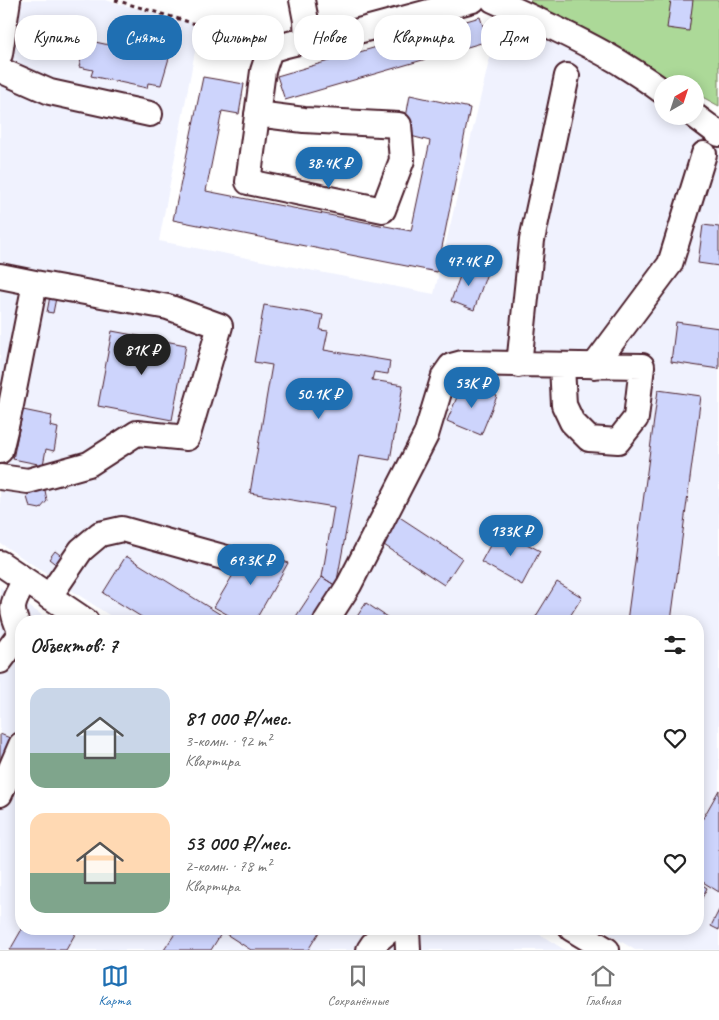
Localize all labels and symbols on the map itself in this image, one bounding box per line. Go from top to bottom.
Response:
north arrow [654,75,704,125]
pin: 38.4K ₽ [283,146,375,189]
pin: 47.4K ₽ [423,244,515,287]
pin: 81K ₽ [107,334,177,376]
pin: 53K ₽ [437,366,507,409]
pin: 50.1K ₽ [273,378,365,420]
pin: 133K ₽ [470,514,552,557]
pin: 69.3K ₽ [205,544,297,586]

